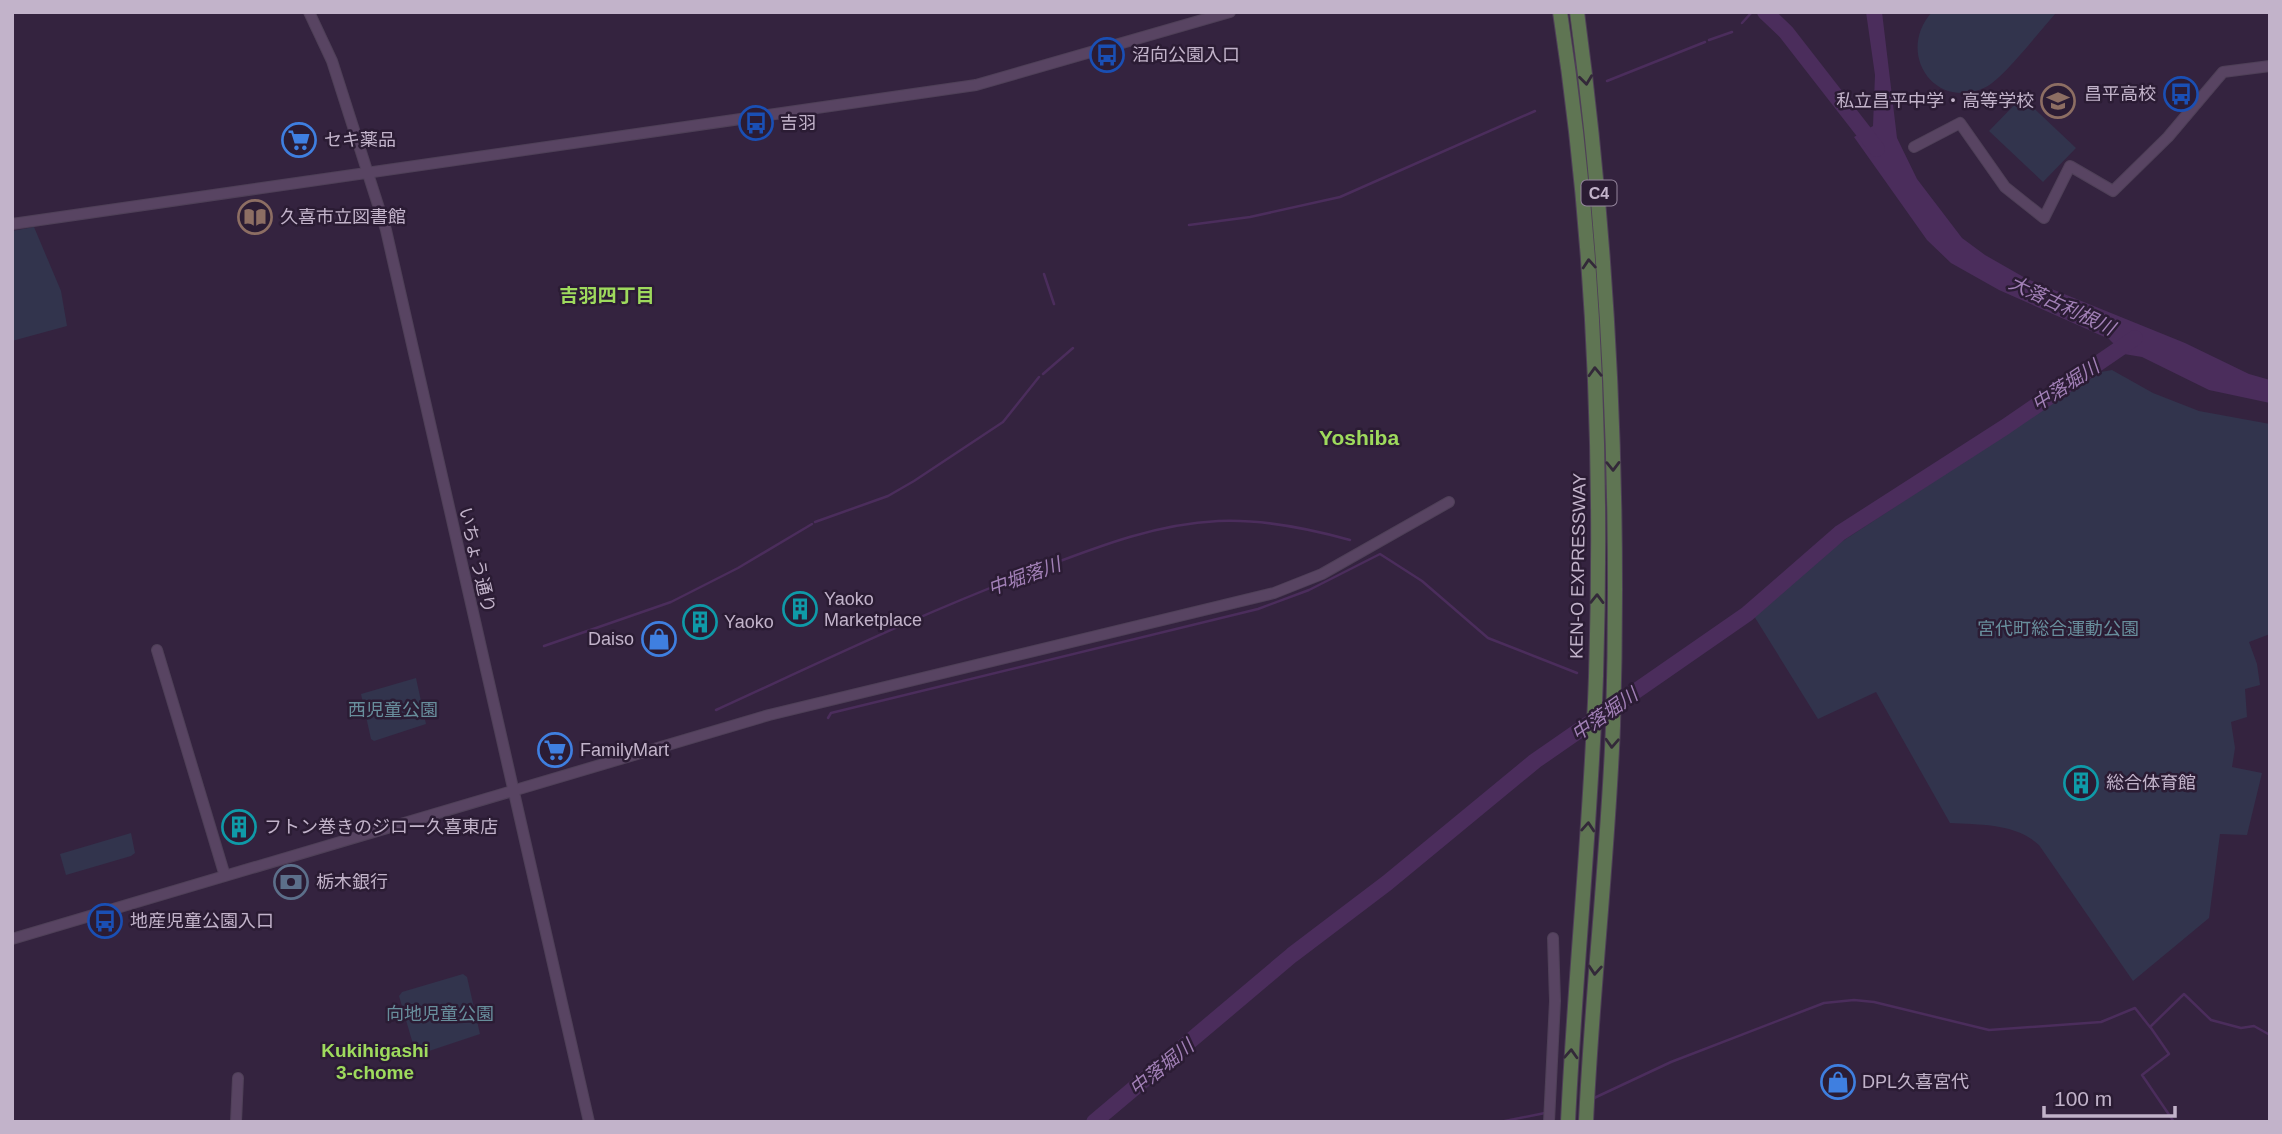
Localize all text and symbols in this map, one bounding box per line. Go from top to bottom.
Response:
bus stop icon: 沼向公園入口 [1088,36,1126,74]
place label: 沼向公園入口 [1132,45,1240,65]
one-way arrow [1579,74,1594,86]
bus stop icon: 昌平高校 [2162,75,2200,113]
school or university icon: 私立昌平中学・高等学校 [2039,82,2077,120]
place label: 昌平高校 [2084,84,2156,104]
place label: 私立昌平中学・高等学校 [1836,91,2034,111]
bus stop icon: 吉羽 [737,104,775,142]
place label: 吉羽 [780,113,816,133]
supermarket icon: セキ薬品 [280,121,318,159]
place label: セキ薬品 [324,130,396,150]
road number: C4 [1582,181,1616,206]
library icon: 久喜市立図書館 [236,198,274,236]
place label: 久喜市立図書館 [280,207,406,227]
one-way arrow [1582,258,1597,269]
water label: 大落古利根川 [2006,272,2120,340]
district label: 吉羽四丁目 [559,285,655,306]
water label: 中落堀川 [2028,355,2105,415]
one-way arrow [1587,366,1603,377]
district label: Yoshiba [1319,426,1399,449]
one-way arrow [1605,462,1621,472]
street label: KEN-O EXPRESSWAY [1566,473,1590,659]
street label: いちょう通り [455,505,499,615]
water label: 中堀落川 [985,553,1065,599]
place label: Yaoko Marketplace [824,589,922,630]
building icon: Yaoko Marketplace [781,590,819,628]
one-way arrow [1589,594,1605,604]
building icon: Yaoko [681,603,719,641]
place label: Yaoko [724,612,774,632]
park label: 宮代町総合運動公園 [1977,619,2139,639]
shop icon: Daiso [640,620,678,658]
place label: Daiso [588,629,634,649]
water label: 中落堀川 [1567,683,1643,745]
park label: 西児童公園 [348,700,438,720]
supermarket icon: FamilyMart [536,731,574,769]
one-way arrow [1604,738,1619,749]
place label: FamilyMart [580,740,669,760]
building icon: 総合体育館 [2062,764,2100,802]
place label: 総合体育館 [2106,773,2196,793]
building icon: フトン巻きのジロー久喜東店 [220,808,258,846]
place label: フトン巻きのジロー久喜東店 [264,817,498,837]
one-way arrow [1580,821,1595,832]
bank icon: 栃木銀行 [272,863,310,901]
place label: 栃木銀行 [316,872,388,892]
bus stop icon: 地産児童公園入口 [86,902,124,940]
place label: 地産児童公園入口 [130,911,274,931]
one-way arrow [1588,964,1603,975]
park label: 向地児童公園 [386,1004,494,1024]
water label: 中落堀川 [1125,1034,1199,1099]
district label: Kukihigashi 3-chome [321,1040,429,1083]
one-way arrow [1563,1048,1578,1059]
shop icon: DPL久喜宮代 [1819,1063,1857,1101]
place label: DPL久喜宮代 [1862,1072,1969,1092]
scale bar [2044,1074,2175,1118]
text: 100 m [2054,1087,2112,1110]

